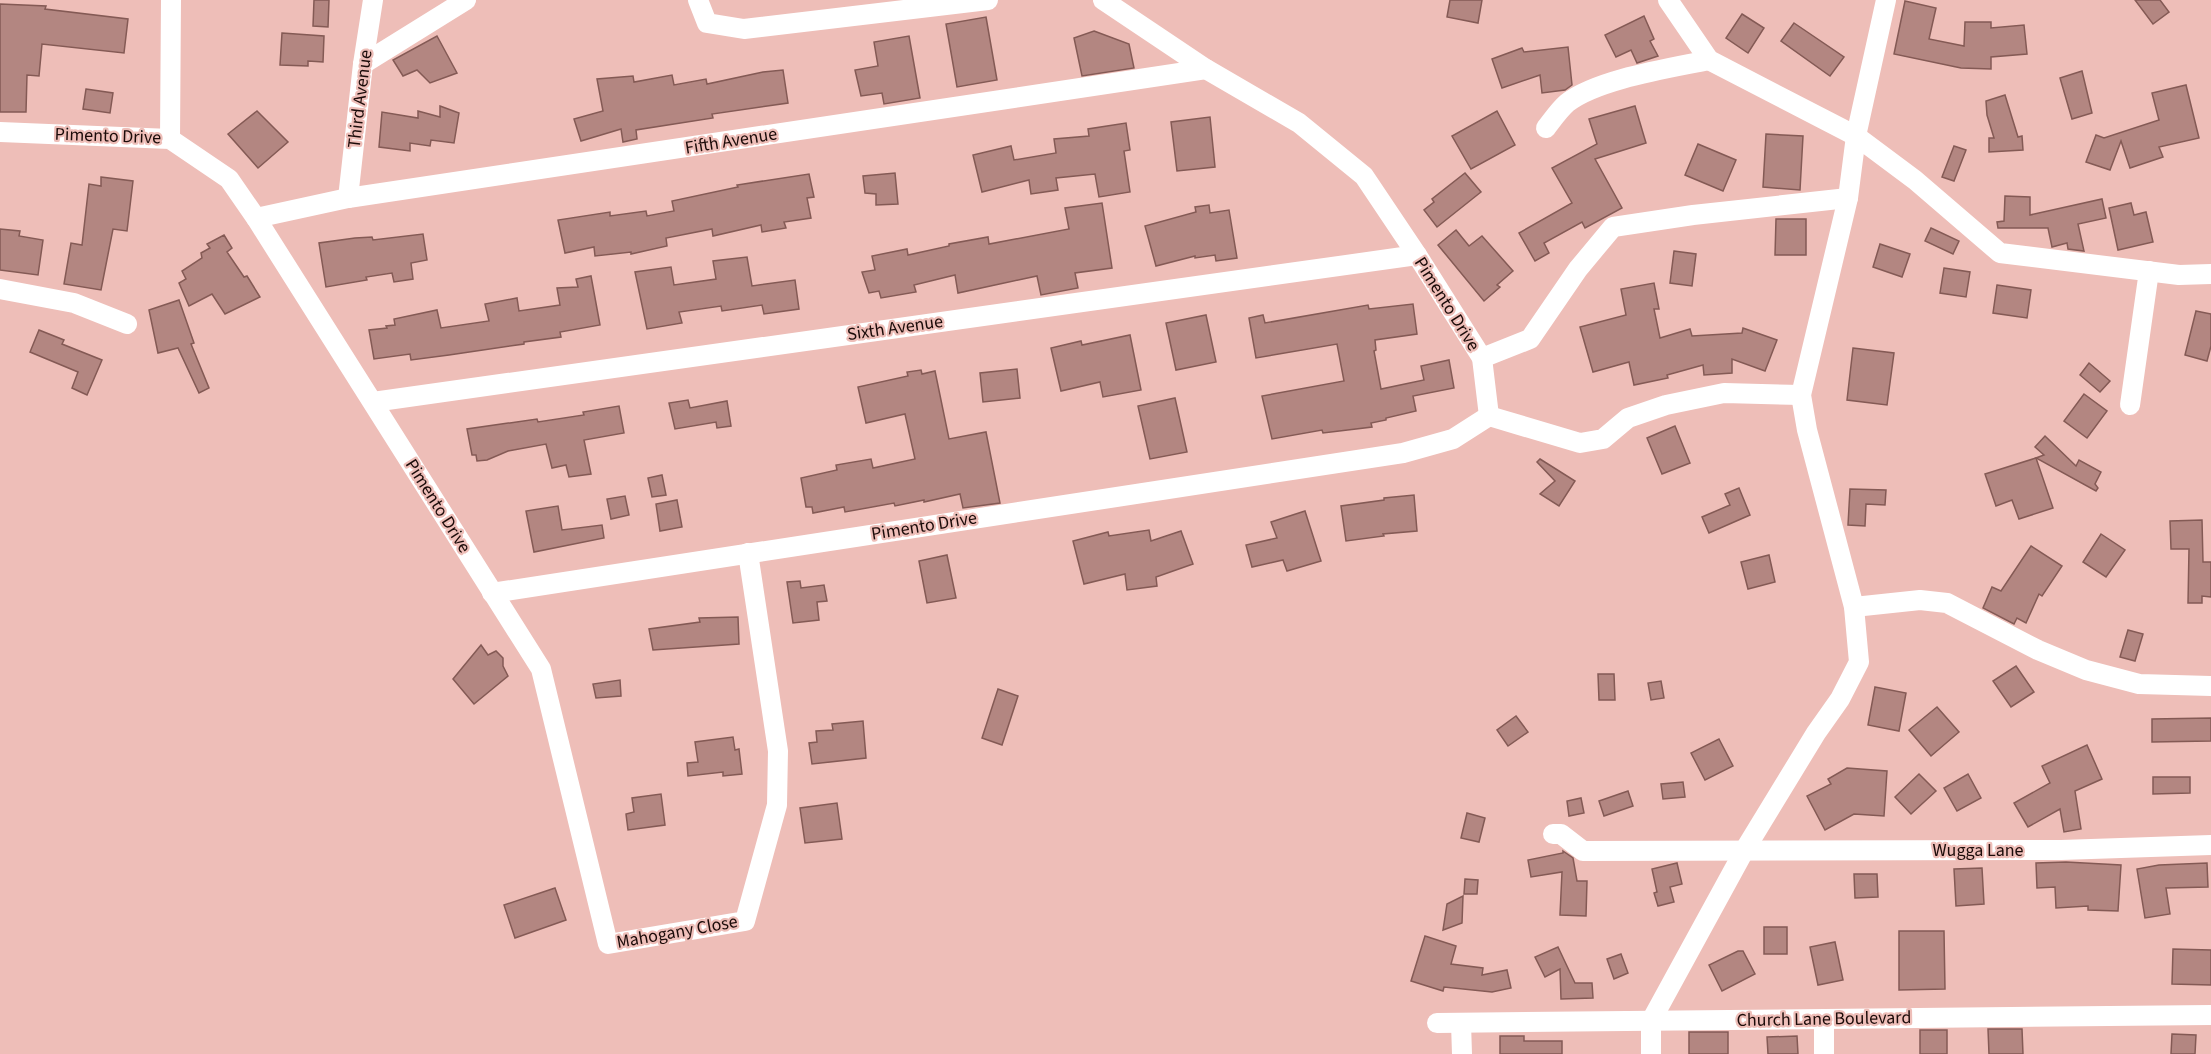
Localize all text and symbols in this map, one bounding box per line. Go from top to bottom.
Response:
street label: Third Avenue [342,48,378,150]
street label: Fifth Avenue [683,121,779,161]
street label: Pimento Drive [54,122,162,150]
street label: Pimento Drive [1408,252,1486,356]
street label: Sixth Avenue [845,309,945,347]
street label: Pimento Drive [399,454,477,558]
street label: Pimento Drive [869,505,979,547]
street label: Wugga Lane [1932,838,2024,863]
street label: Mahogany Close [615,909,740,955]
street label: Church Lane Boulevard [1736,1005,1912,1033]

